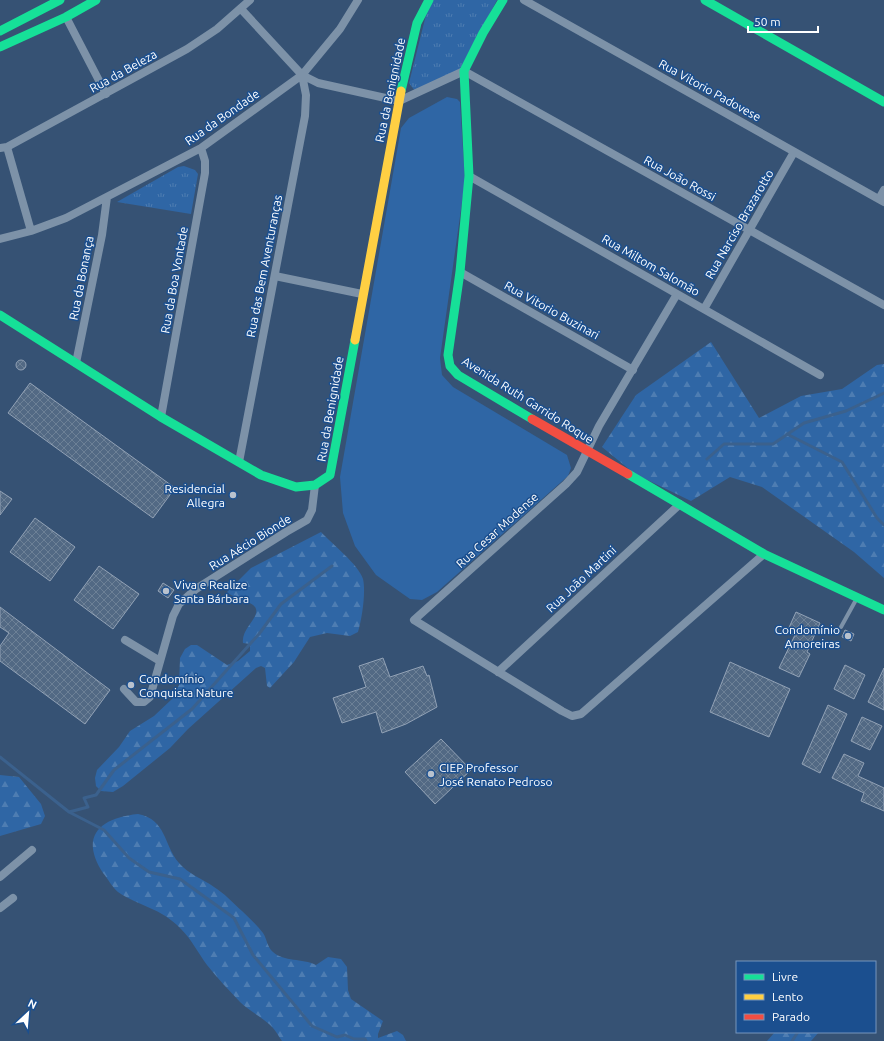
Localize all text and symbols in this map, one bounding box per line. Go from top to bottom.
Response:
scale bar [748,8,818,34]
text: 50 m [754,15,781,28]
street label: Rua da Benignidade [373,36,407,144]
street label: Rua da Beleza [87,47,159,95]
street label: Rua Vitorio Padovese [657,57,763,123]
street label: Rua da Bondade [182,87,262,147]
street label: Rua João Rossi [642,153,718,203]
street label: Rua Narciso Brazarotto [702,167,776,281]
street label: Rua das Bem Aventuranças [244,194,284,338]
street label: Rua da Boa Vontade [158,226,190,334]
street label: Rua Miltom Salomão [600,232,702,298]
street label: Rua da Bonança [66,235,96,321]
street label: Rua Vitorio Buzinari [502,278,602,342]
street label: Avenida Ruth Garrido Roque [460,354,596,446]
street label: Rua da Benignidade [314,355,346,463]
place label: Residencial Allegra [164,482,225,509]
marker: Residencial Allegra [228,490,238,500]
street label: Rua Cesar Modense [453,490,541,570]
street label: Rua Aécio Bionde [207,512,293,572]
street label: Rua João Martini [543,543,619,615]
place label: Viva e Realize Santa Bárbara [174,578,249,605]
marker: Viva e Realize Santa Bárbara [161,586,171,596]
place label: Condomínio Amoreiras [775,623,840,650]
marker: Condomínio Amoreiras [843,631,853,641]
place label: Condomínio Conquista Nature [139,672,233,699]
marker: Condomínio Conquista Nature [126,680,136,690]
place label: CIEP Professor José Renato Pedroso [439,761,552,788]
marker: CIEP Professor José Renato Pedroso [426,769,436,779]
legend [736,961,876,1033]
text: Livre [772,970,798,983]
text: Lento [772,990,803,1003]
north arrow [8,993,48,1033]
text: N [26,997,39,1011]
text: Parado [772,1010,810,1023]

